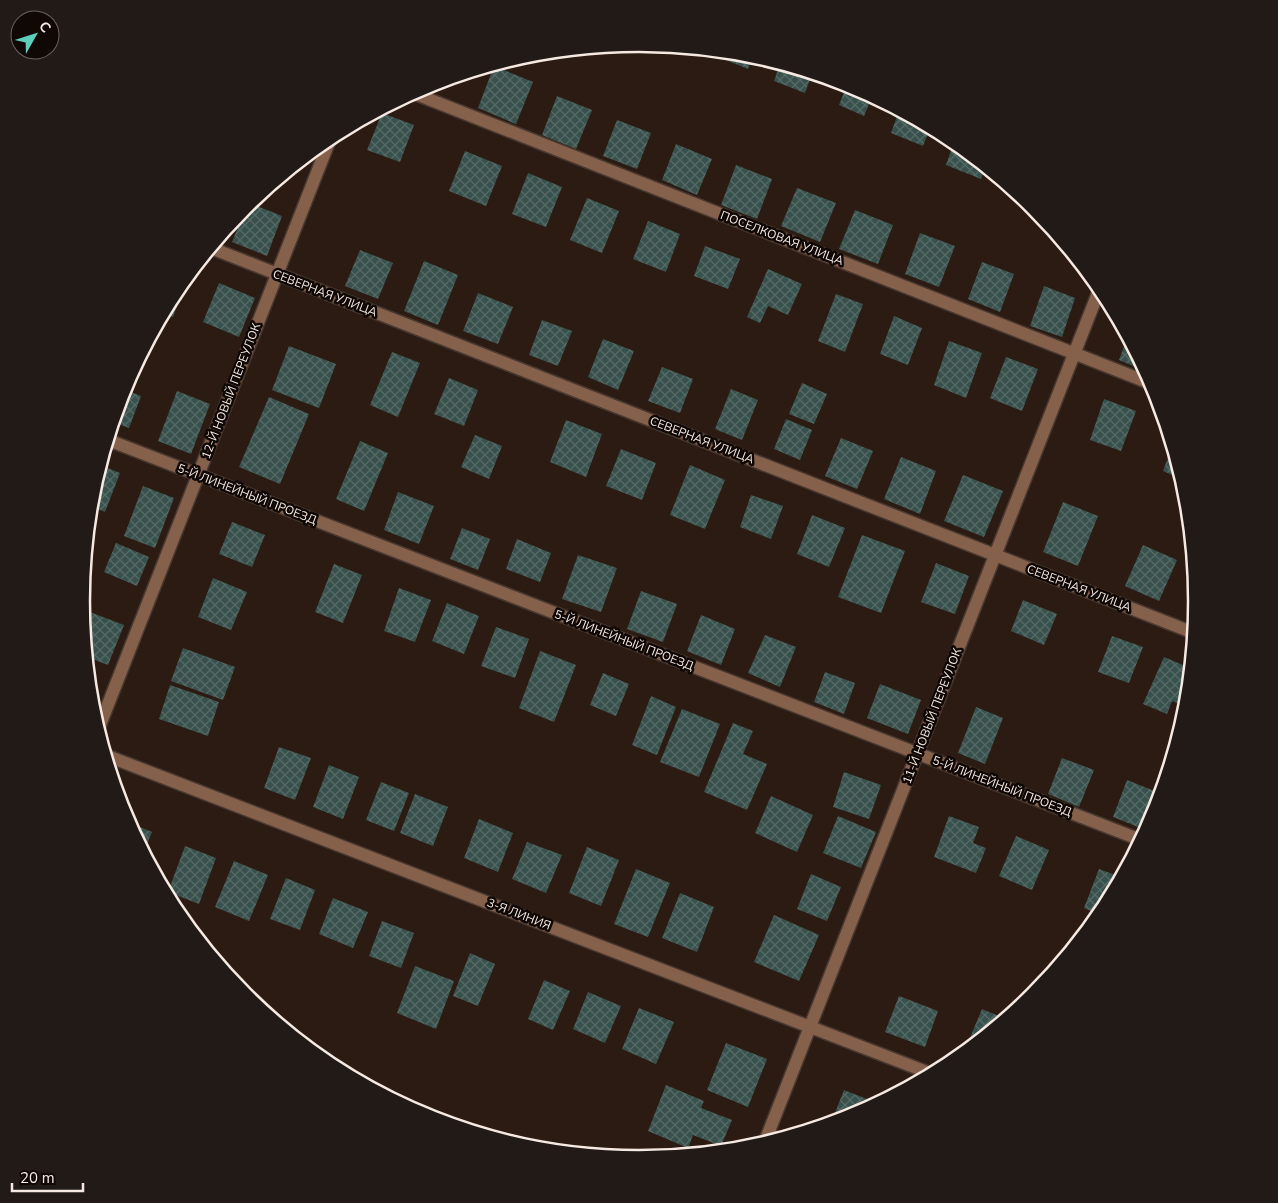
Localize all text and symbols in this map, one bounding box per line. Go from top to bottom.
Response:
north arrow [10,10,60,60]
text: С [34,17,55,37]
street label: ПОСЕЛКОВАЯ УЛИЦА [718,207,846,269]
street label: СЕВЕРНАЯ УЛИЦА [271,266,380,320]
street label: 12-Й НОВЫЙ ПЕРЕУЛОК [198,321,264,461]
street label: СЕВЕРНАЯ УЛИЦА [648,413,757,467]
street label: 5-Й ЛИНЕЙНЫЙ ПРОЕЗД [175,460,320,528]
street label: СЕВЕРНАЯ УЛИЦА [1025,561,1134,615]
street label: 5-Й ЛИНЕЙНЫЙ ПРОЕЗД [552,606,697,674]
street label: 11-Й НОВЫЙ ПЕРЕУЛОК [899,646,965,786]
street label: 5-Й ЛИНЕЙНЫЙ ПРОЕЗД [930,752,1075,820]
street label: 3-Я ЛИНИЯ [485,894,553,934]
scale bar [12,1160,84,1192]
text: 20 m [20,1168,55,1188]

